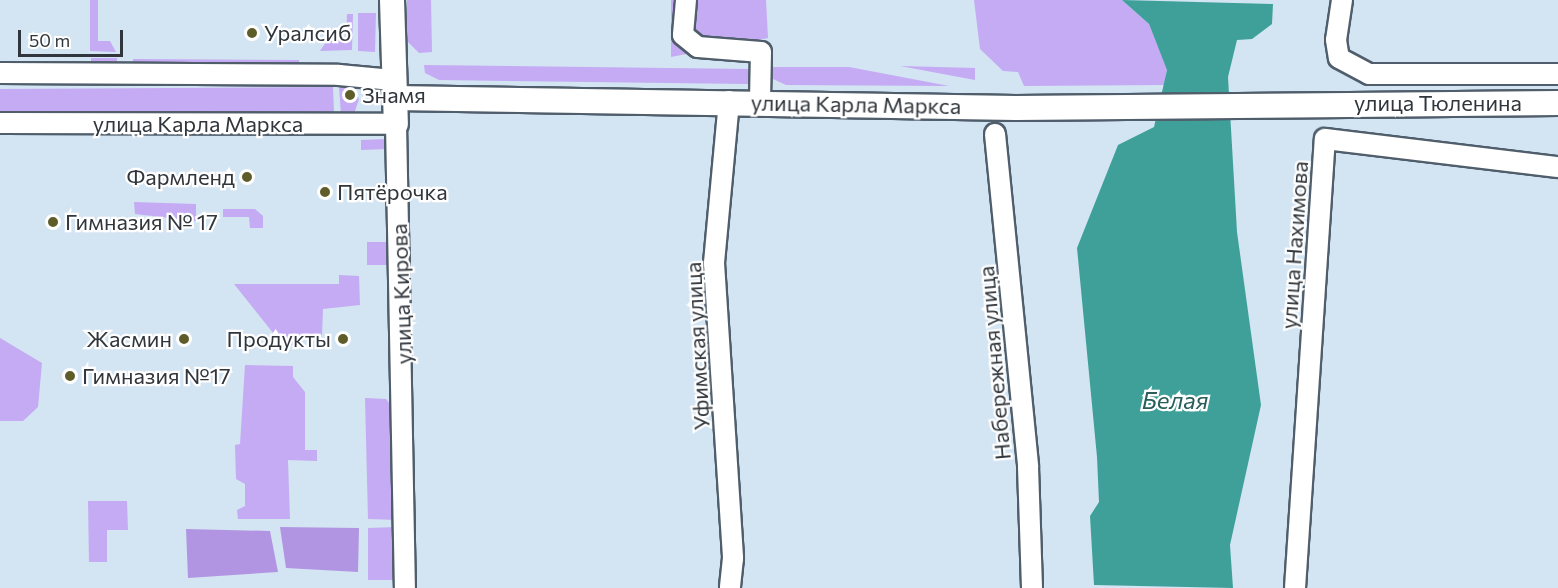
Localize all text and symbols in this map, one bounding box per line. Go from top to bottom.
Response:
scale bar [21,18,126,56]
place label: Уралсиб [264,20,351,46]
marker: Уралсиб [245,26,259,40]
text: 50 m [29,29,70,51]
place label: Знамя [362,82,426,108]
marker: Знамя [343,88,357,102]
street label: улица Карла Маркса [751,89,961,119]
street label: улица Тюленина [1354,90,1522,116]
street label: улица Карла Маркса [93,111,303,137]
street label: улица Нахимова [1275,160,1313,330]
place label: Фармленд [127,164,235,190]
marker: Фармленд [240,170,254,184]
place label: Пятёрочка [337,179,448,205]
marker: Пятёрочка [318,185,332,199]
place label: Гимназия № 17 [65,209,218,235]
marker: Гимназия № 17 [46,215,60,229]
street label: улица Кирова [385,223,417,365]
street label: Уфимская улица [679,261,715,431]
street label: Набережная улица [972,265,1016,461]
place label: Жасмин [86,326,172,352]
place label: Продукты [227,326,331,352]
marker: Жасмин [177,332,191,346]
marker: Продукты [336,332,350,346]
place label: Гимназия №17 [82,363,231,389]
marker: Гимназия №17 [63,369,77,383]
water label: Белая [1142,386,1208,414]

